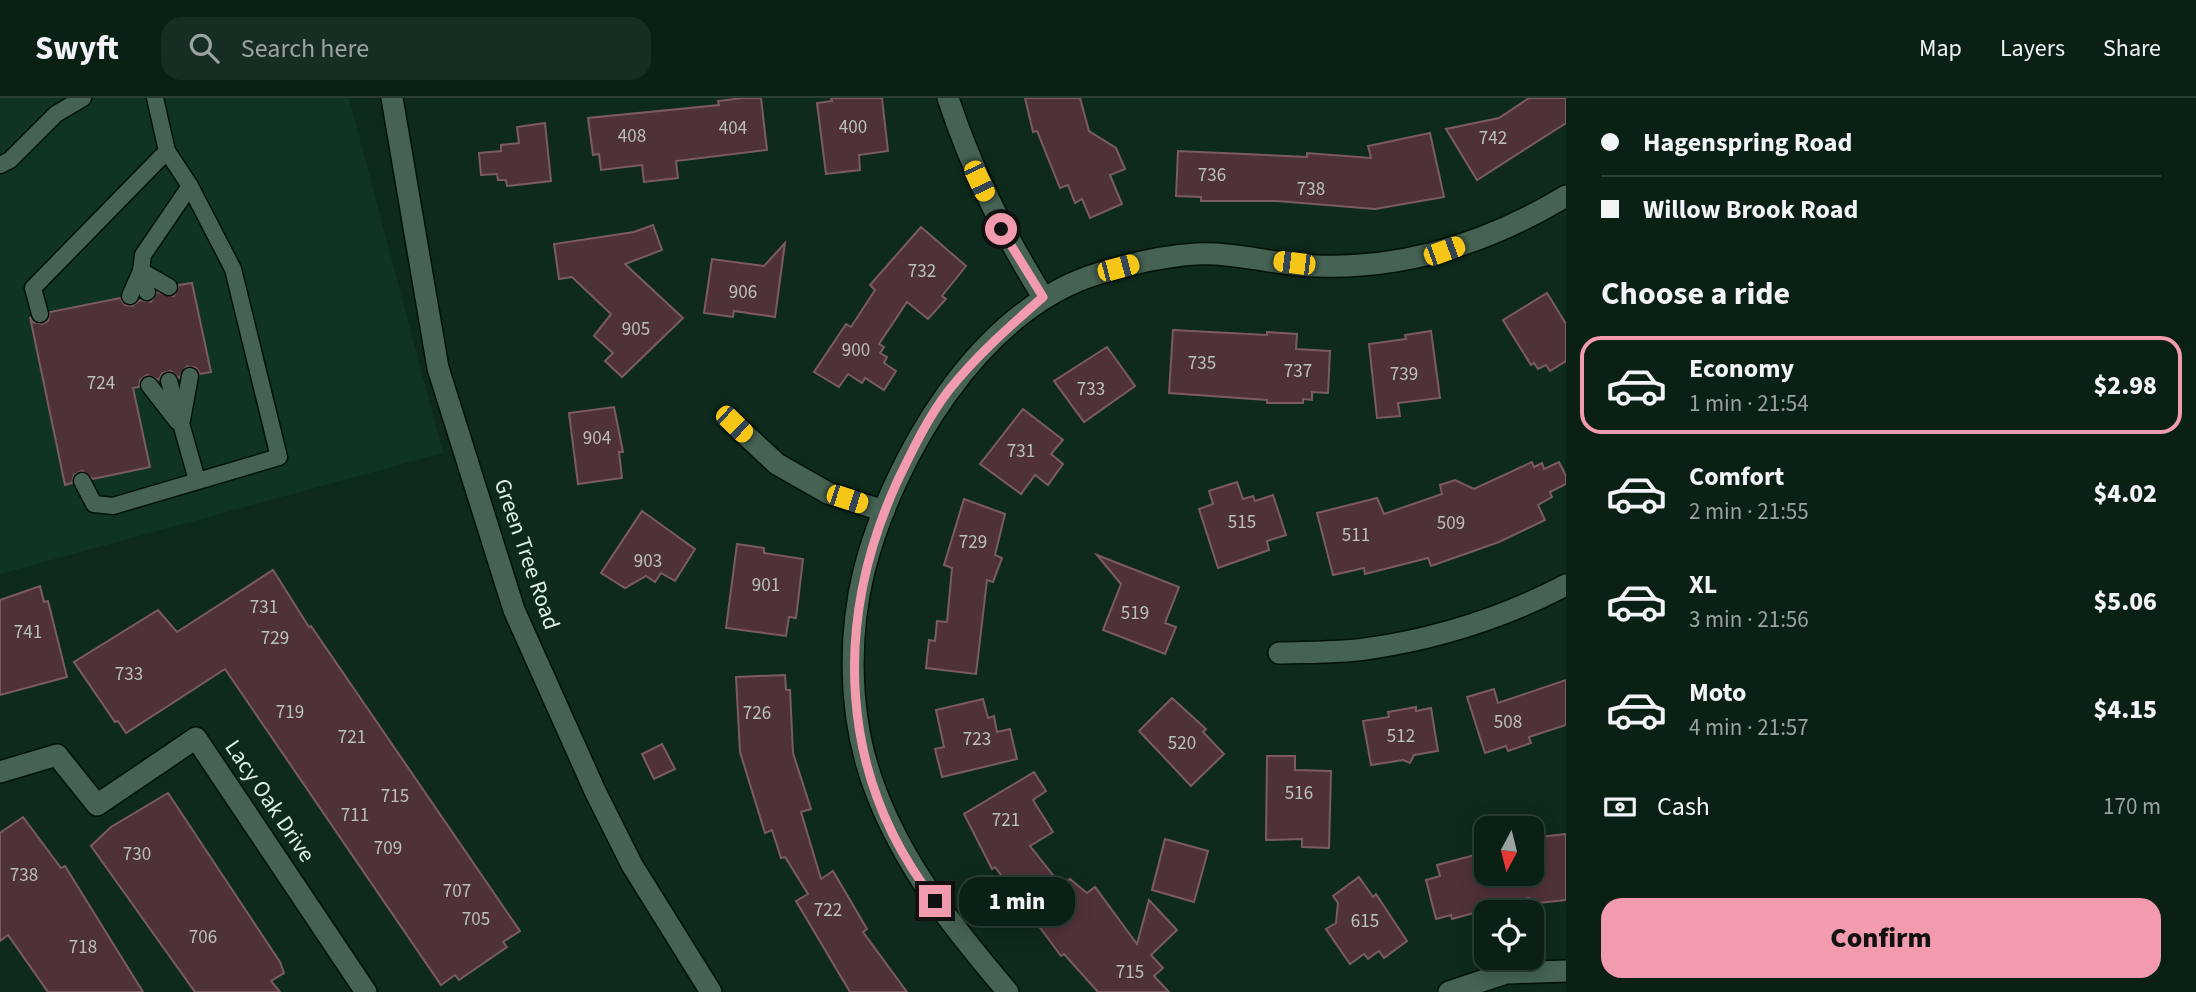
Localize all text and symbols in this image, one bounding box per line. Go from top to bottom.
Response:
search box [161,17,651,80]
text: Swyft [35,25,119,72]
icon: search [185,29,223,67]
text: Search here [241,30,369,67]
text: Map [1919,31,1962,66]
text: Layers [2000,31,2065,66]
text: Share [2103,31,2161,66]
house number: 400 [839,114,867,141]
house number: 404 [719,115,747,142]
house number: 408 [618,123,646,150]
text: Hagenspring Road [1643,124,1852,161]
house number: 742 [1479,125,1507,152]
car [961,158,998,204]
house number: 736 [1198,162,1226,189]
house number: 738 [1297,176,1325,203]
text: Willow Brook Road [1643,191,1858,228]
route start [985,213,1017,245]
car [1421,234,1468,268]
car [1272,250,1317,276]
car [1095,252,1142,284]
house number: 732 [908,258,936,285]
text: Choose a ride [1601,271,1790,317]
house number: 906 [729,279,757,306]
house number: 905 [622,316,650,343]
house number: 900 [842,337,870,364]
house number: 735 [1188,350,1216,377]
text: Economy [1689,350,1794,387]
icon: car [1605,354,1668,417]
house number: 737 [1284,358,1312,385]
house number: 739 [1390,361,1418,388]
text: $2.98 [2093,367,2157,404]
house number: 724 [87,370,115,397]
house number: 733 [1077,376,1105,403]
text: 1 min · 21:54 [1689,387,1809,420]
car [712,402,757,446]
house number: 904 [583,425,611,452]
house number: 731 [1007,438,1035,465]
text: Comfort [1689,458,1784,495]
icon: car [1605,462,1668,525]
street label: Green Tree Road [486,474,568,634]
text: $4.02 [2093,475,2157,512]
car [824,483,871,515]
text: 2 min · 21:55 [1689,495,1809,528]
house number: 515 [1228,509,1256,536]
house number: 509 [1437,510,1465,537]
house number: 511 [1342,522,1370,549]
house number: 729 [959,529,987,556]
house number: 903 [634,548,662,575]
text: XL [1689,566,1717,603]
icon: car [1605,570,1668,633]
house number: 901 [752,572,780,599]
text: $5.06 [2093,583,2157,620]
house number: 731 [250,594,278,621]
house number: 519 [1121,600,1149,627]
text: 3 min · 21:56 [1689,603,1809,636]
house number: 741 [14,619,42,646]
house number: 729 [261,625,289,652]
house number: 733 [115,661,143,688]
text: Moto [1689,674,1746,711]
icon: car [1605,678,1668,741]
text: $4.15 [2093,691,2157,728]
house number: 719 [276,699,304,726]
house number: 726 [743,700,771,727]
house number: 508 [1494,709,1522,736]
text: 4 min · 21:57 [1689,711,1809,744]
house number: 512 [1387,723,1415,750]
house number: 721 [338,724,366,751]
house number: 723 [963,726,991,753]
house number: 520 [1168,730,1196,757]
street label: Lacy Oak Drive [217,733,323,869]
house number: 516 [1285,780,1313,807]
house number: 715 [381,783,409,810]
icon: cash [1601,788,1639,826]
text: Cash [1657,788,1710,825]
text: 170 m [2103,790,2161,823]
house number: 711 [341,802,369,829]
house number: 721 [992,807,1020,834]
north arrow [1474,816,1544,886]
map controls [1474,816,1544,970]
house number: 709 [374,835,402,862]
house number: 730 [123,841,151,868]
house number: 738 [10,862,38,889]
callout: 1 min [960,876,1075,926]
house number: 707 [443,878,471,905]
route end [919,885,951,917]
text: 1 min [989,885,1045,918]
house number: 722 [814,897,842,924]
button: Confirm [1601,898,2161,978]
button: locate [1474,900,1544,970]
house number: 705 [462,906,490,933]
house number: 615 [1351,908,1379,935]
house number: 706 [189,924,217,951]
house number: 718 [69,934,97,961]
house number: 715 [1116,959,1144,986]

